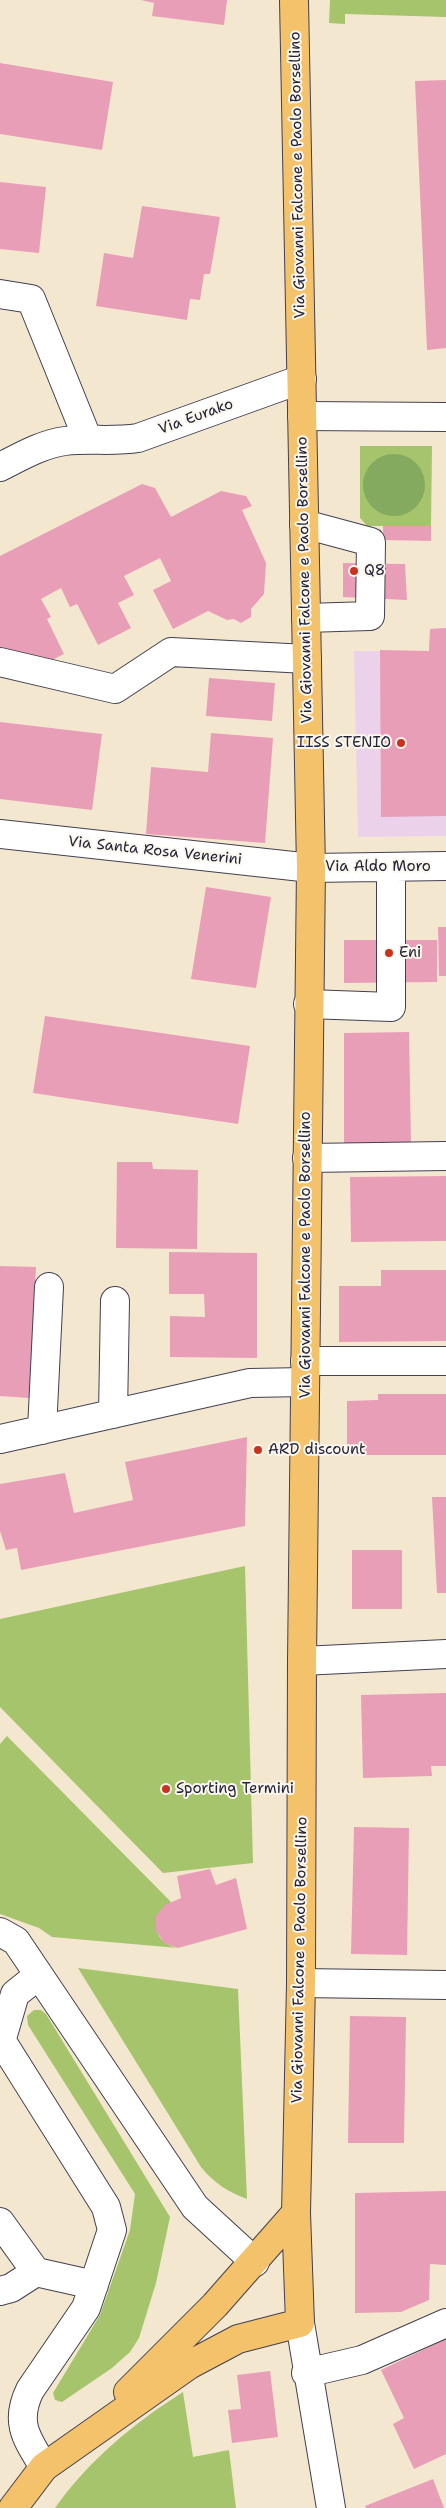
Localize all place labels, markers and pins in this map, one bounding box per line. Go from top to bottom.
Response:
place label: Q8 [364,562,385,580]
marker: Q8 [348,565,360,577]
place label: IISS STENIO [297,734,391,752]
marker: IISS STENIO [395,737,407,749]
place label: Eni [399,944,421,962]
marker: Eni [383,947,395,959]
place label: ARD discount [268,1441,366,1459]
marker: ARD discount [252,1444,264,1456]
place label: Sporting Termini [176,1780,294,1798]
marker: Sporting Termini [160,1783,172,1795]

